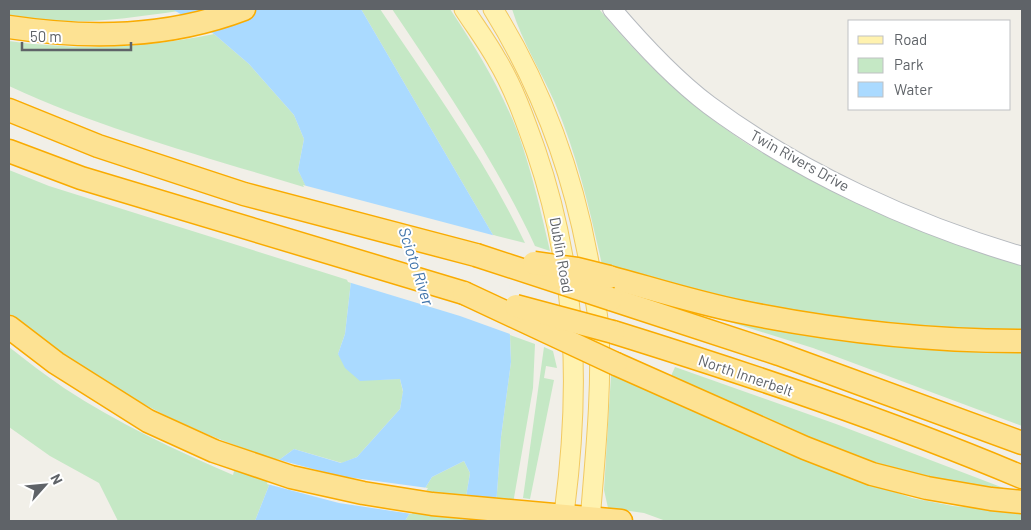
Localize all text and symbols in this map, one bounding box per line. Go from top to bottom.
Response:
scale bar [22,20,131,52]
legend [848,20,1011,110]
text: 50 m [30,27,62,45]
text: Road [894,30,927,48]
text: Park [894,55,924,73]
text: Water [894,80,933,98]
street label: Twin Rivers Drive [747,125,853,195]
street label: Dublin Road [546,216,578,294]
water label: Scioto River [395,225,439,309]
street label: North Innerbelt [696,350,796,400]
north arrow [20,460,70,510]
text: N [47,471,67,487]

